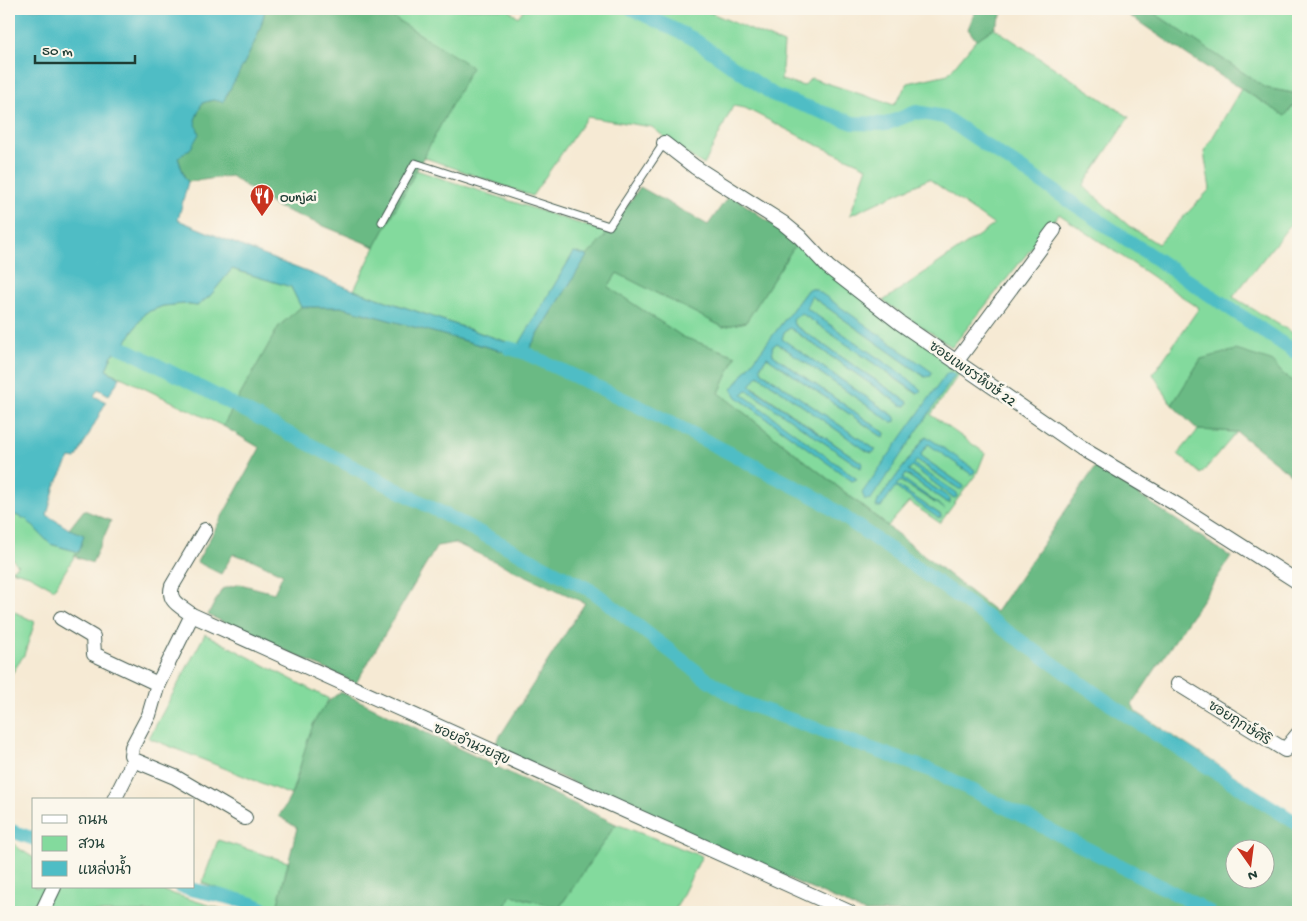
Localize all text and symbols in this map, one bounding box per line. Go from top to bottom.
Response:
scale bar [35,32,135,64]
text: 50 m [42,43,73,61]
restaurant icon: Ounjai [249,183,275,217]
place label: Ounjai [280,190,317,207]
street label: ซอยเพชรหึงษ์ 22 [925,336,1020,411]
street label: ซอยฤกษ์ศิริ [1204,696,1275,750]
street label: ซอยอำนวยสุข [430,719,513,770]
legend [32,798,195,888]
text: ถนน [78,812,107,830]
text: สวน [78,836,105,854]
north arrow [1224,838,1274,888]
text: แหล่งน้ำ [78,855,132,880]
text: N [1246,865,1259,884]

